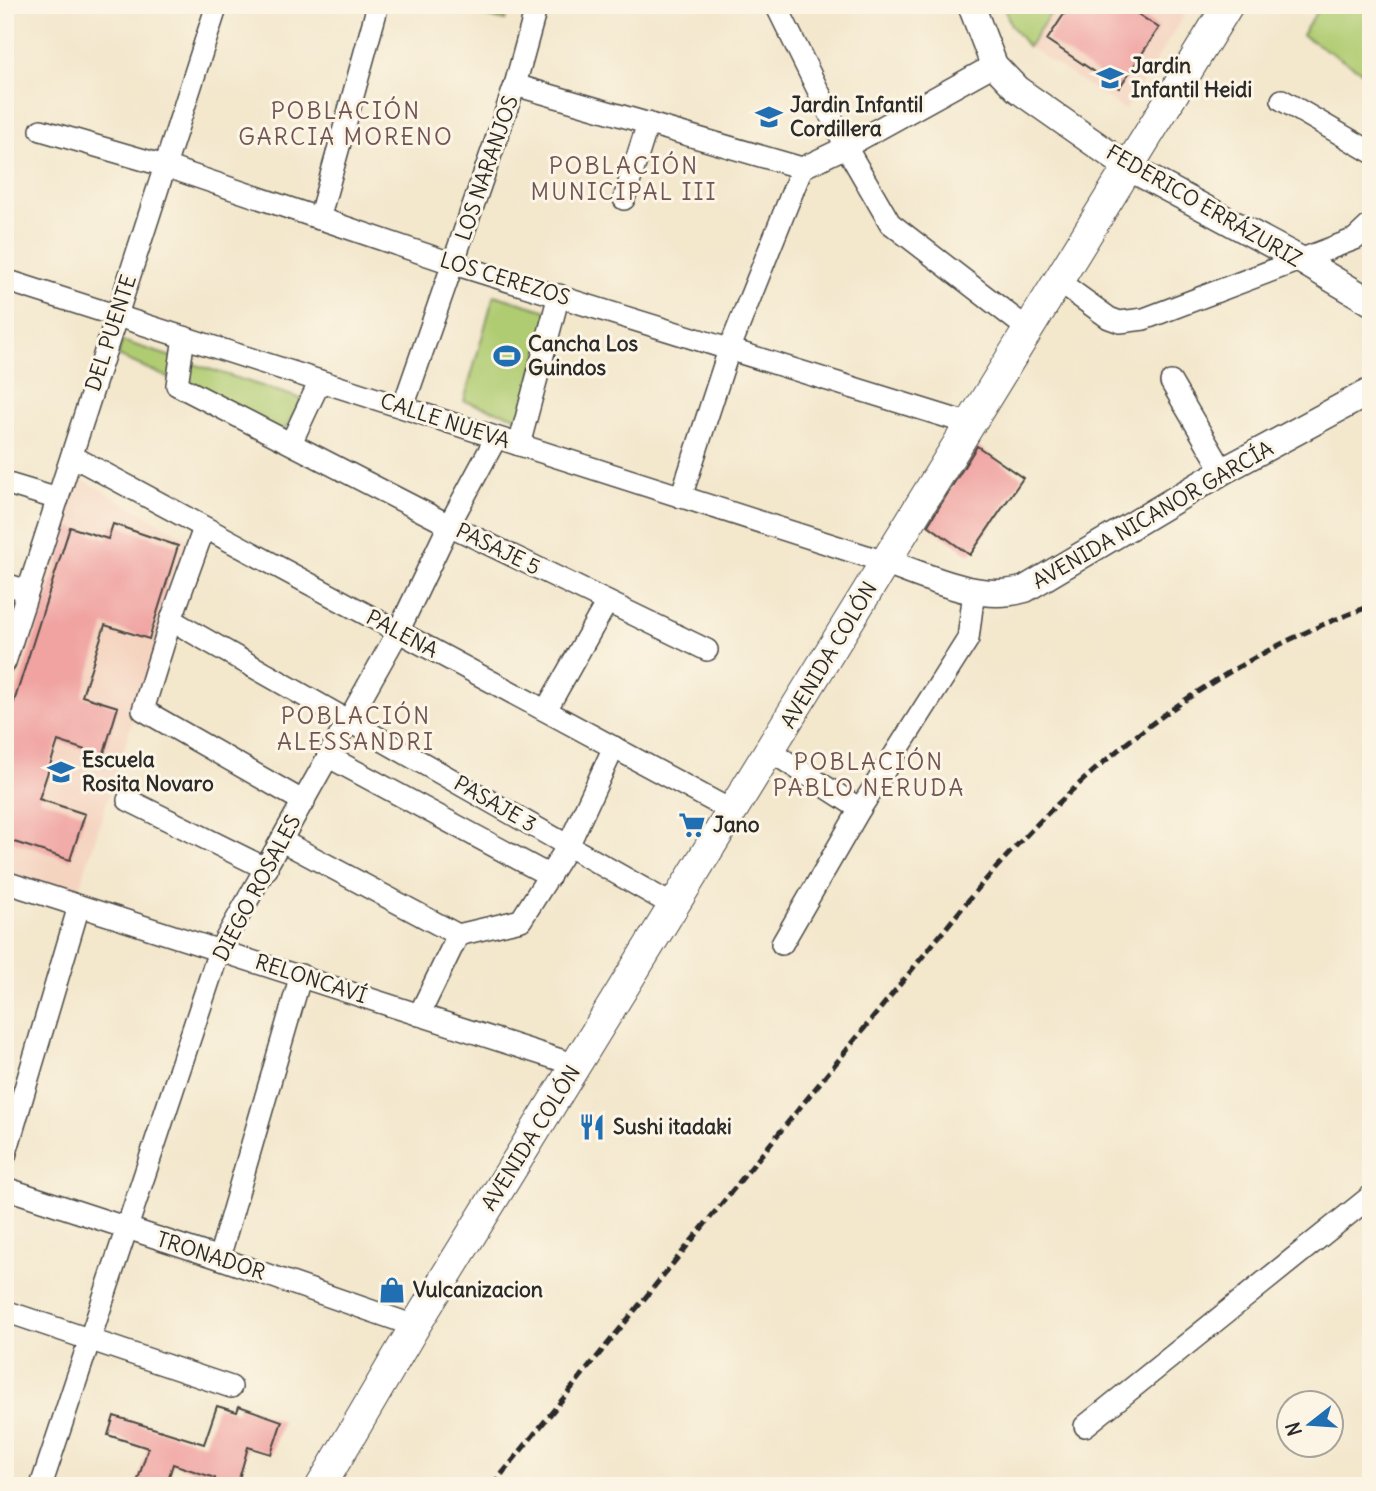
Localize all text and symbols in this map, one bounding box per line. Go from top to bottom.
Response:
place label: Jardin Infantil Heidi [1131,52,1252,103]
school or university icon: Jardin Infantil Heidi [1095,63,1125,93]
place label: Jardin Infantil Cordillera [790,91,923,142]
street label: LOS NARANJOS [449,92,524,244]
district label: POBLACIÓN GARCIA MORENO [238,96,454,151]
school or university icon: Jardin Infantil Cordillera [754,102,784,132]
street label: FEDERICO ERRÁZURIZ [1102,138,1307,273]
district label: POBLACIÓN MUNICIPAL III [530,151,718,206]
street label: LOS CEREZOS [437,246,574,311]
street label: DEL PUENTE [79,271,142,394]
place label: Cancha Los Guindos [528,330,639,381]
sports icon: Cancha Los Guindos [492,341,522,371]
street label: CALLE NUEVA [377,387,513,454]
street label: AVENIDA NICANOR GARCÍA [1028,435,1278,595]
street label: PASAJE 5 [452,517,545,581]
street label: AVENIDA COLÓN [774,576,883,733]
street label: PALENA [362,604,443,664]
district label: POBLACIÓN ALESSANDRI [277,701,435,756]
place label: Escuela Rosita Novaro [82,746,214,797]
district label: POBLACIÓN PABLO NERUDA [773,747,965,802]
school or university icon: Escuela Rosita Novaro [46,757,76,787]
street label: PASAJE 3 [449,769,541,838]
street label: DIEGO ROSALES [207,810,307,966]
supermarket icon: Jano [677,810,707,840]
place label: Jano [713,811,760,838]
street label: RELONCAVÍ [252,948,370,1009]
street label: AVENIDA COLÓN [475,1060,586,1215]
restaurant icon: Sushi itadaki [577,1112,607,1142]
place label: Sushi itadaki [613,1113,732,1140]
street label: TRONADOR [153,1225,269,1286]
shop icon: Vulcanizacion [377,1275,407,1305]
place label: Vulcanizacion [413,1276,543,1303]
north arrow [1274,1390,1344,1460]
text: N [1280,1419,1307,1439]

